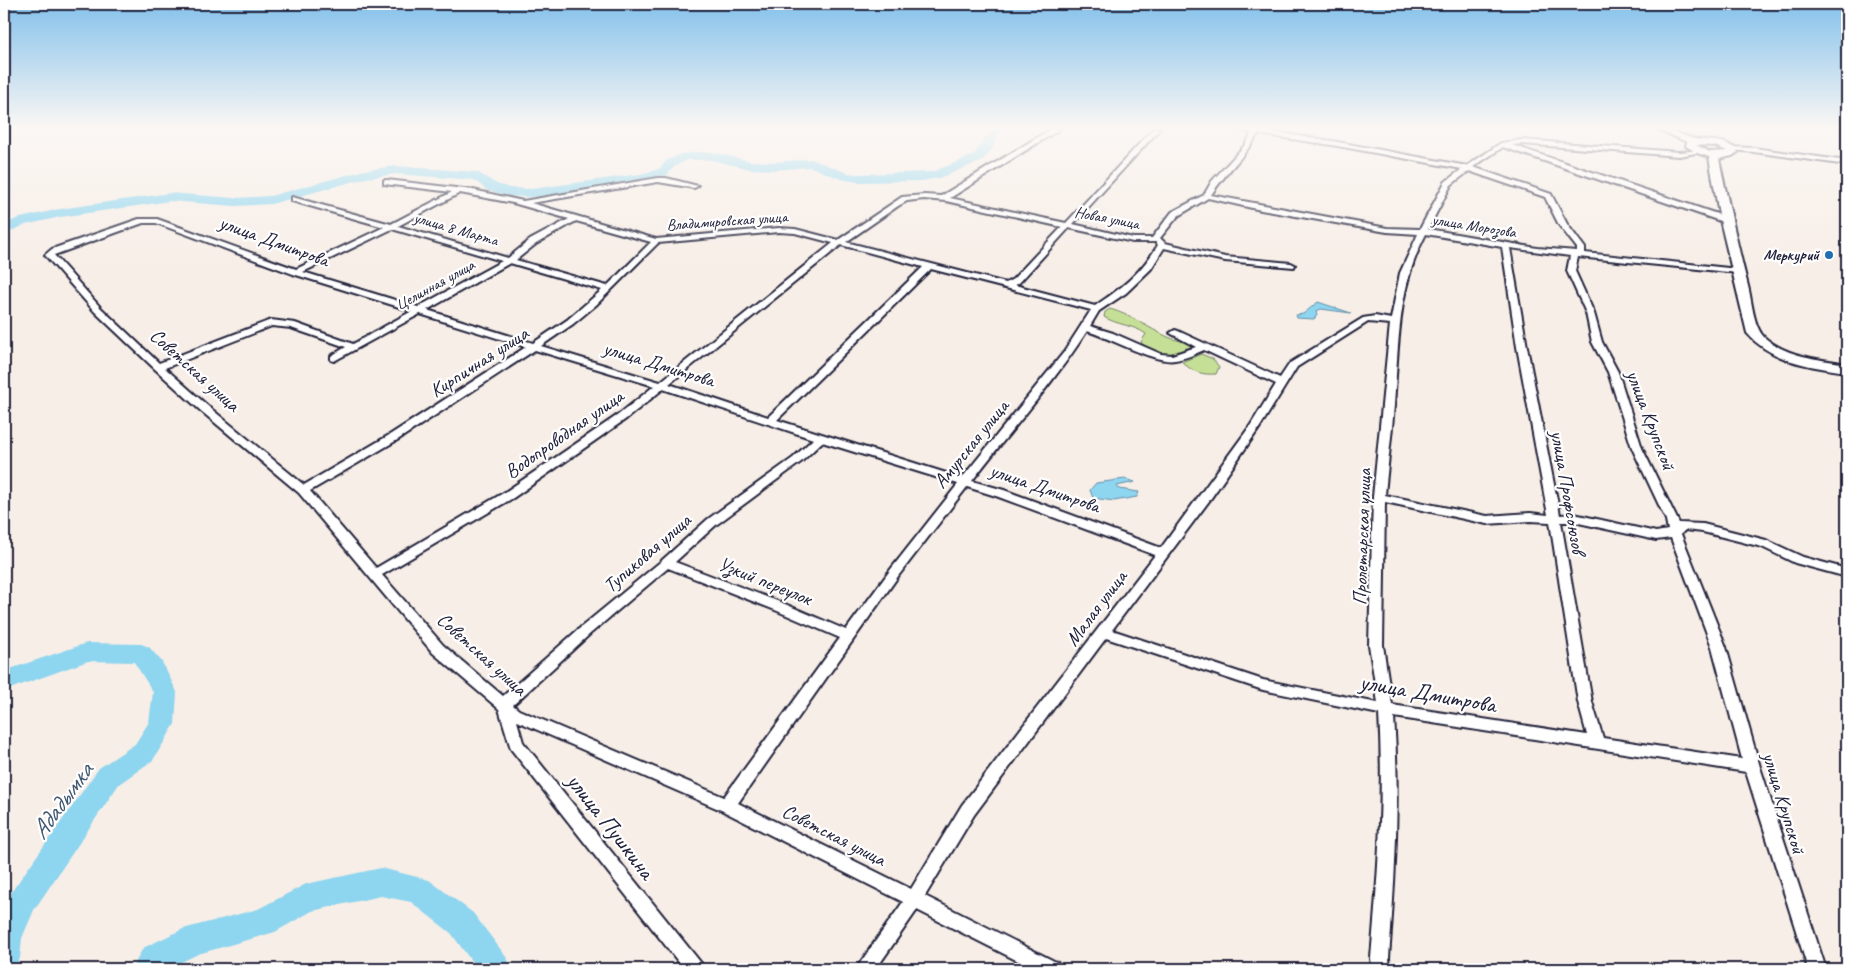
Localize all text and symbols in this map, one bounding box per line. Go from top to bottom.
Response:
street label: Новая улица [1073,202,1142,234]
street label: улица 8 Марта [411,207,502,251]
street label: Владимировская улица [666,207,790,235]
street label: улица Дмитрова [215,209,334,273]
street label: улица Морозова [1429,209,1519,243]
place label: Меркурий [1763,245,1820,265]
marker: Меркурий [1823,249,1835,261]
street label: Целинная улица [392,255,479,315]
street label: Кирпичная улица [425,320,534,403]
street label: Советская улица [145,323,246,418]
street label: улица Дмитрова [600,335,719,393]
street label: улица Крупской [1620,366,1682,475]
street label: Водопроводная улица [500,383,630,484]
street label: Амурская улица [928,393,1015,493]
street label: улица Профсоюзов [1545,427,1592,560]
street label: улица Дмитрова [986,457,1105,519]
street label: Пролетарская улица [1347,466,1377,606]
street label: Тупиковая улица [598,507,698,598]
street label: Узкий переулок [714,551,817,612]
street label: Малая улица [1059,564,1134,651]
street label: Советская улица [432,607,533,702]
street label: улица Дмитрова [1356,666,1500,720]
street label: улица Крупской [1756,748,1812,858]
water label: Ададымка [24,755,102,845]
street label: улица Пушкина [559,765,663,887]
street label: Советская улица [778,798,891,872]

